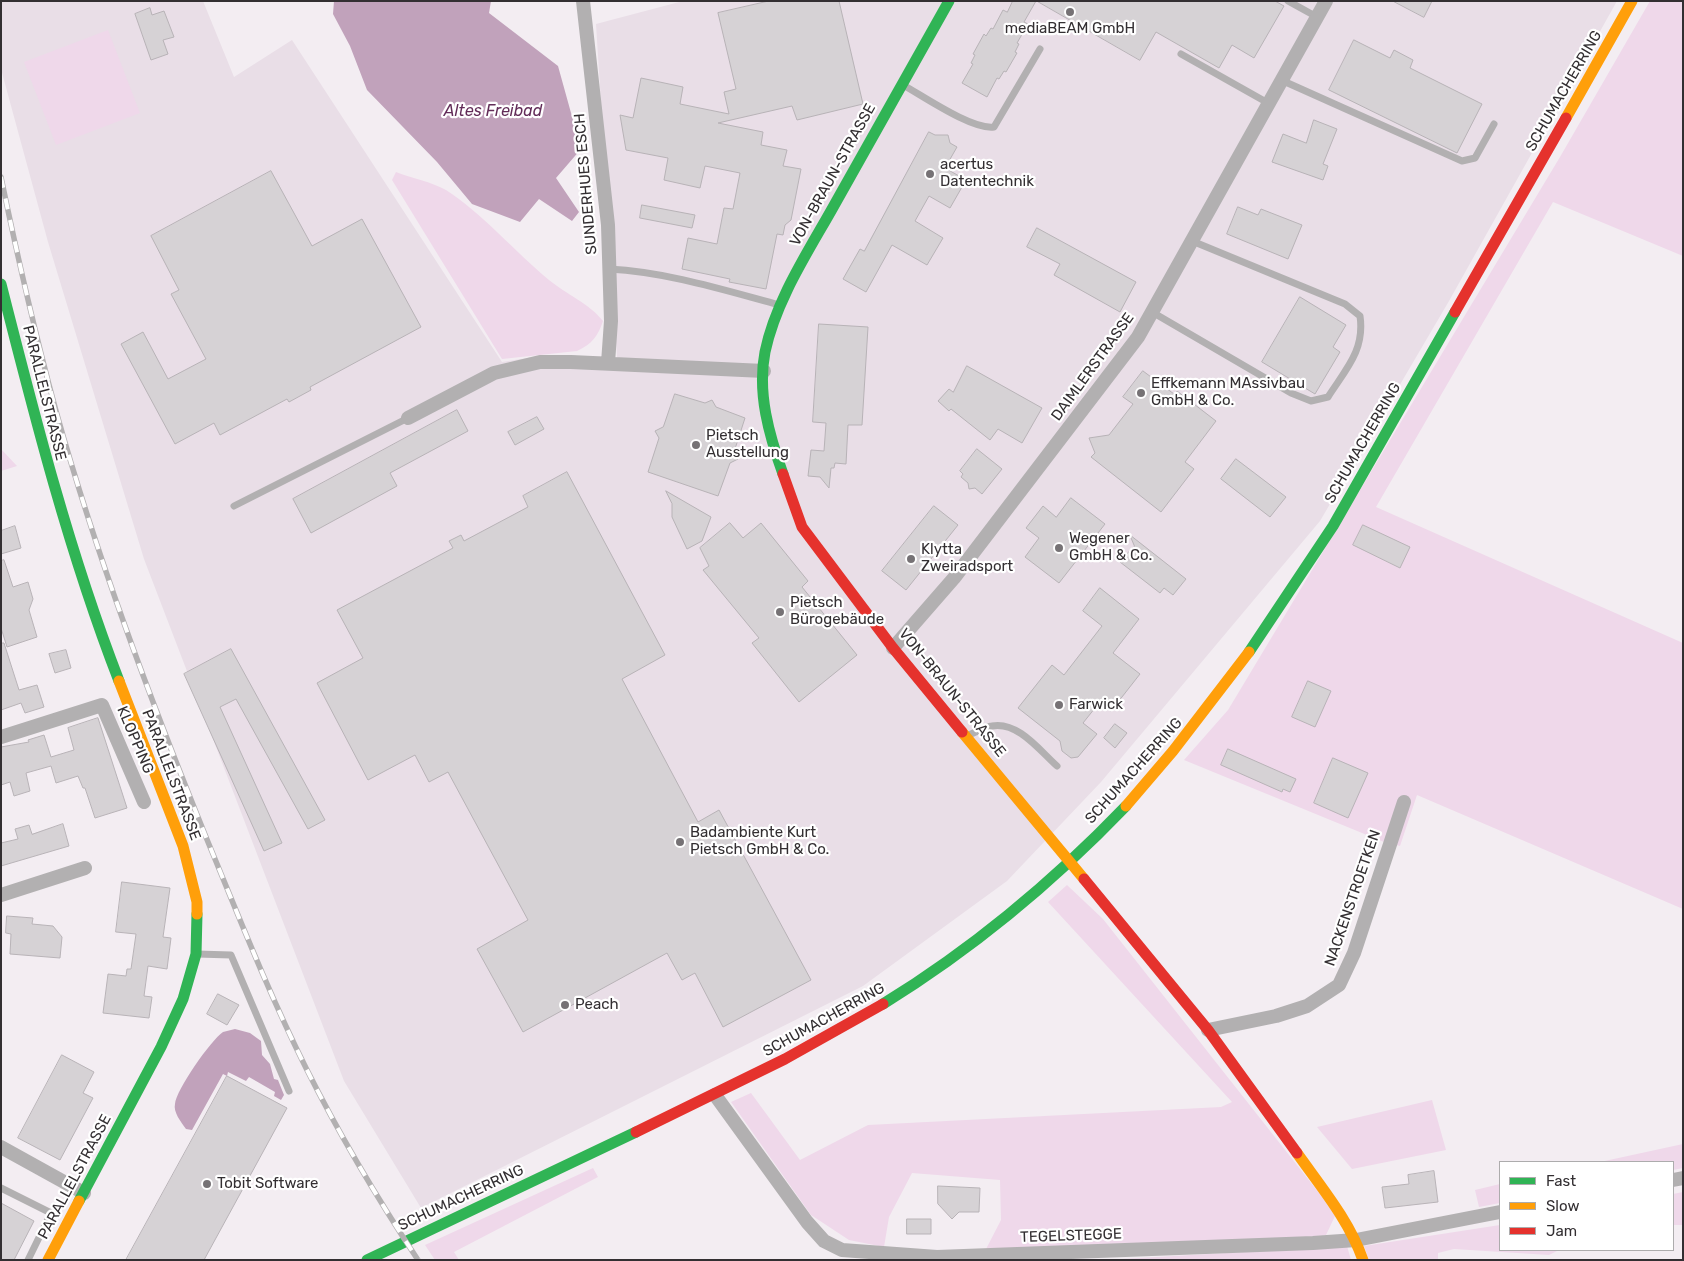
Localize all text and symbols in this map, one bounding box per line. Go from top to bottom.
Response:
marker: mediaBEAM GmbH [1064,6,1076,18]
place label: mediaBEAM GmbH [1005,20,1135,38]
street label: SCHUMACHERRING [1522,27,1606,155]
water label: Altes Freibad [444,101,542,121]
street label: VON-BRAUN-STRASSE [786,101,880,249]
street label: SUNDERHUES ESCH [571,113,601,255]
place label: acertus Datentechnik [940,156,1034,191]
marker: acertus Datentechnik [924,168,936,180]
street label: DAIMLERSTRASSE [1048,310,1138,424]
street label: PARALLELSTRASSE [18,324,70,462]
place label: Effkemann MAssivbau GmbH & Co. [1151,375,1305,410]
street label: SCHUMACHERRING [1321,379,1405,507]
marker: Effkemann MAssivbau GmbH & Co. [1135,387,1147,399]
place label: Pietsch Ausstellung [706,427,789,462]
marker: Pietsch Ausstellung [690,439,702,451]
place label: Wegener GmbH & Co. [1069,530,1152,565]
place label: Klytta Zweiradsport [921,541,1013,576]
marker: Wegener GmbH & Co. [1053,542,1065,554]
marker: Klytta Zweiradsport [905,553,917,565]
place label: Pietsch Bürogebäude [790,594,884,629]
marker: Pietsch Bürogebäude [774,606,786,618]
street label: VON-BRAUN-STRASSE [895,625,1009,761]
place label: Farwick [1069,696,1123,714]
marker: Farwick [1053,699,1065,711]
street label: KLOPPING [113,704,157,776]
street label: PARALLELSTRASSE [138,707,204,843]
street label: SCHUMACHERRING [1082,714,1186,828]
place label: Badambiente Kurt Pietsch GmbH & Co. [690,824,829,859]
street label: NACKENSTROETKEN [1321,827,1385,969]
marker: Badambiente Kurt Pietsch GmbH & Co. [674,836,686,848]
street label: SCHUMACHERRING [760,979,888,1061]
place label: Peach [575,996,619,1014]
marker: Peach [559,999,571,1011]
street label: PARALLELSTRASSE [34,1112,116,1242]
street label: SCHUMACHERRING [395,1161,527,1235]
legend [1499,1161,1674,1251]
text: Fast [1546,1172,1576,1190]
place label: Tobit Software [217,1175,318,1193]
marker: Tobit Software [201,1178,213,1190]
text: Slow [1546,1197,1579,1215]
text: Jam [1546,1222,1577,1240]
street label: TEGELSTEGGE [1020,1225,1122,1247]

